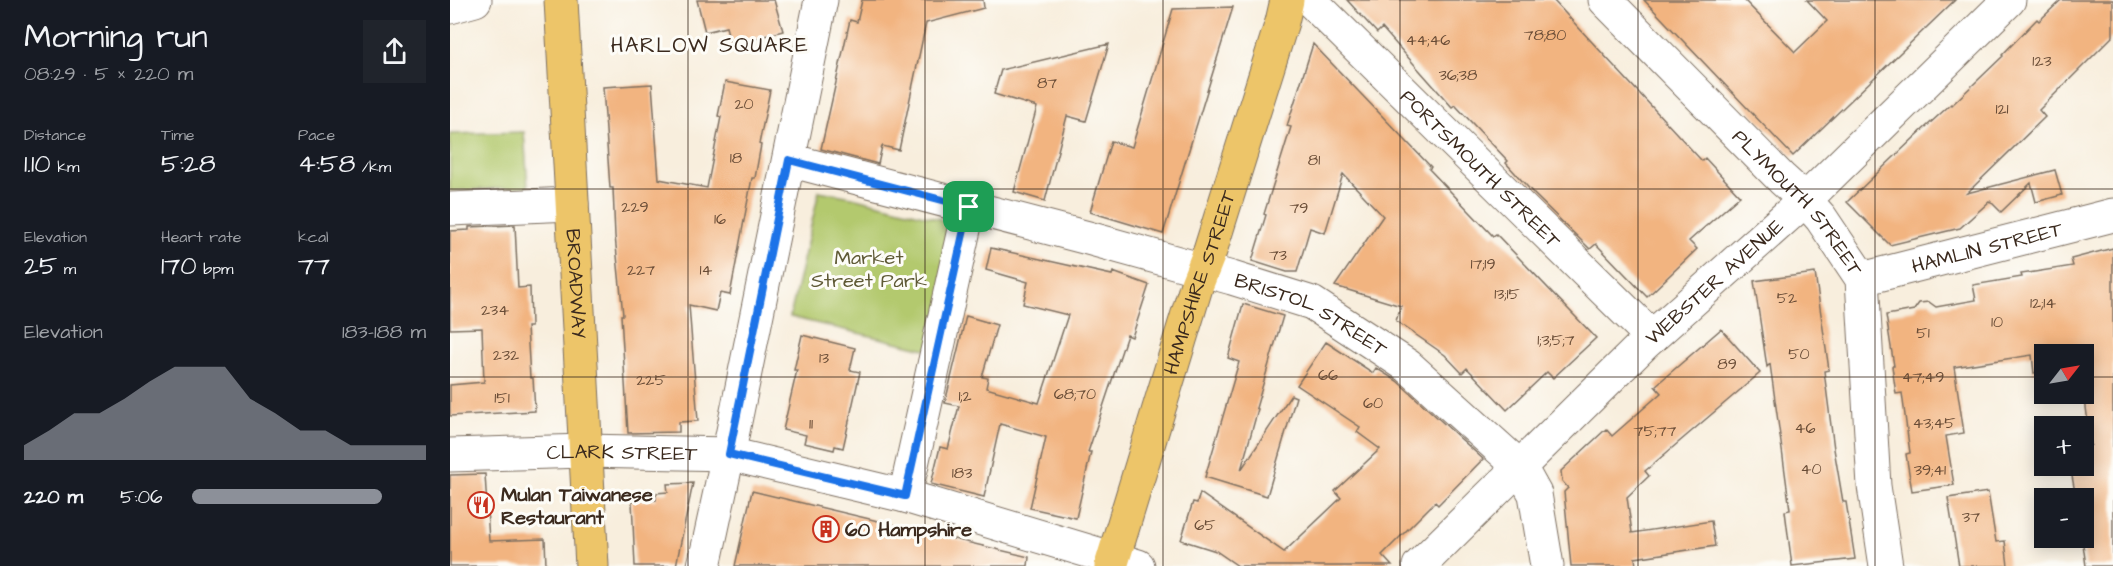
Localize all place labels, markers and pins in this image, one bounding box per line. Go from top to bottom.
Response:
pin [943,181,994,232]
place label: Mulan Taiwanese Restaurant [501,481,653,532]
restaurant icon: Mulan Taiwanese Restaurant [466,490,496,520]
building icon: 60 Hampshire [811,514,841,544]
place label: 60 Hampshire [845,516,972,544]

